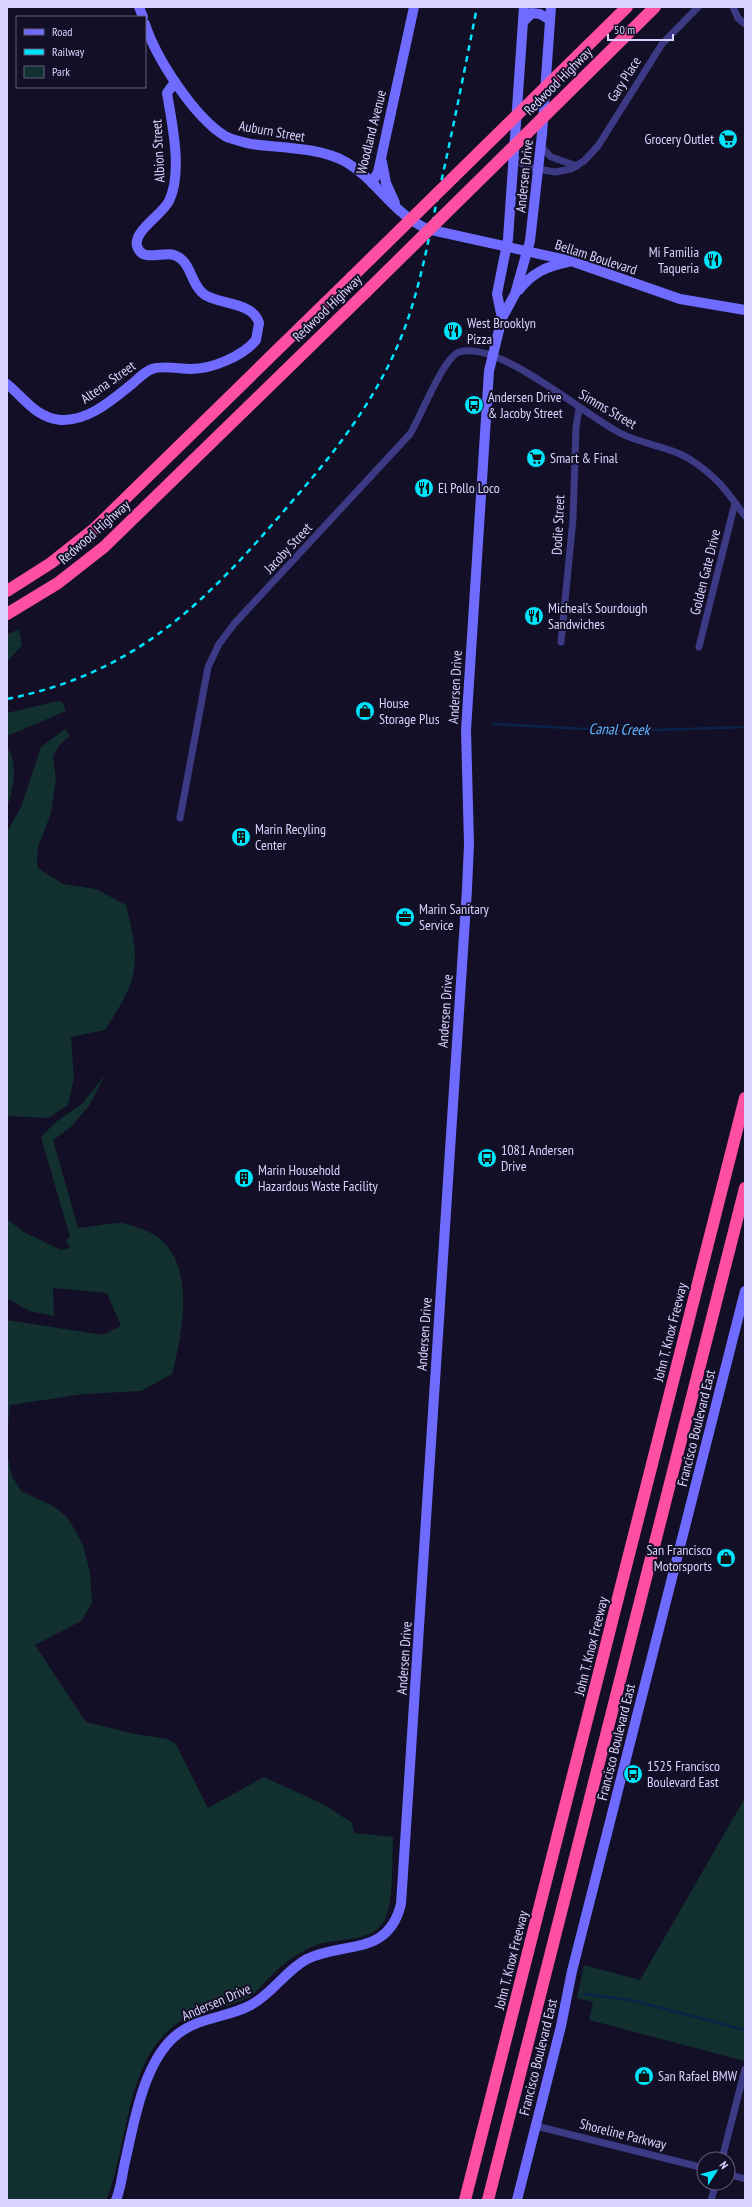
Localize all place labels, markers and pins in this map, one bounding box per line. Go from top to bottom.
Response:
supermarket icon: Grocery Outlet [717,128,739,150]
place label: Grocery Outlet [645,130,714,148]
place label: Mi Familia Taqueria [649,243,699,277]
restaurant icon: Mi Familia Taqueria [702,249,724,271]
place label: West Brooklyn Pizza [467,314,536,348]
restaurant icon: West Brooklyn Pizza [442,320,464,342]
place label: Andersen Drive & Jacoby Street [488,388,563,422]
bus stop icon: Andersen Drive & Jacoby Street [463,394,485,416]
supermarket icon: Smart & Final [525,447,547,469]
place label: Smart & Final [550,449,618,467]
restaurant icon: El Pollo Loco [413,477,435,499]
place label: El Pollo Loco [438,479,500,497]
place label: Micheal’s Sourdough Sandwiches [548,599,647,633]
restaurant icon: Micheal’s Sourdough Sandwiches [523,605,545,627]
place label: House Storage Plus [379,694,440,728]
shop icon: House Storage Plus [354,700,376,722]
place label: Marin Recyling Center [255,820,326,854]
building icon: Marin Recyling Center [230,826,252,848]
place label: Marin Sanitary Service [419,900,490,934]
office icon: Marin Sanitary Service [394,906,416,928]
place label: 1081 Andersen Drive [501,1141,574,1175]
bus stop icon: 1081 Andersen Drive [476,1147,498,1169]
place label: Marin Household Hazardous Waste Facility [258,1161,378,1195]
building icon: Marin Household Hazardous Waste Facility [233,1167,255,1189]
place label: San Francisco Motorsports [646,1541,712,1575]
shop icon: San Francisco Motorsports [715,1547,737,1569]
place label: 1525 Francisco Boulevard East [647,1757,720,1791]
bus stop icon: 1525 Francisco Boulevard East [622,1763,644,1785]
shop icon: San Rafael BMW [633,2065,655,2087]
place label: San Rafael BMW [658,2067,738,2085]

